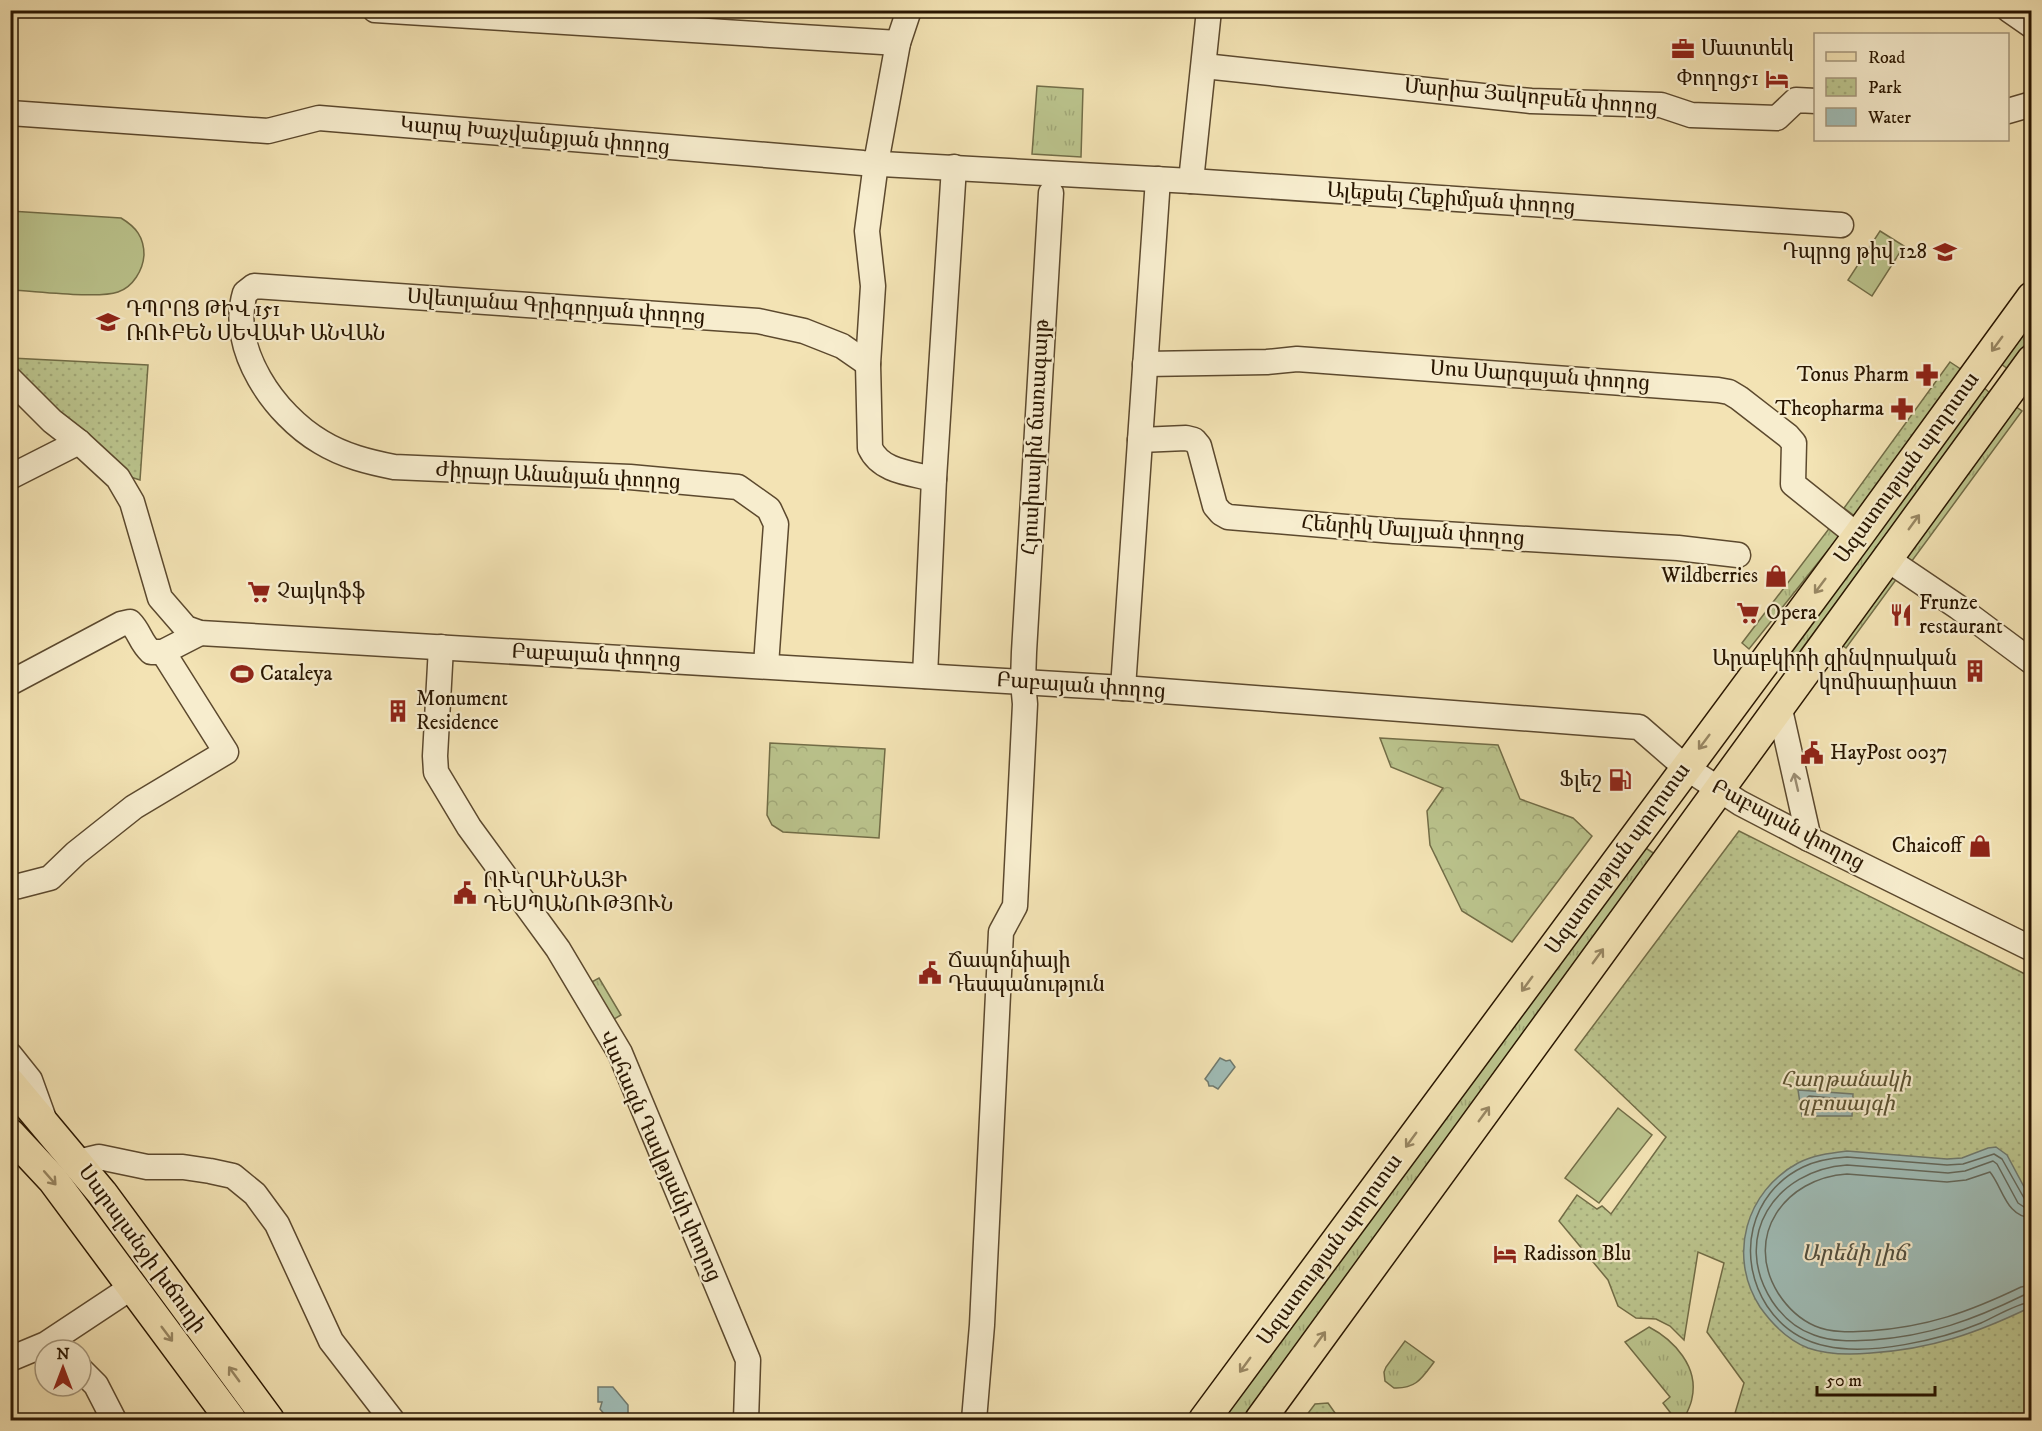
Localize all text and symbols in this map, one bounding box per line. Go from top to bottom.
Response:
legend [1814,33,2009,141]
office icon: Մատտեկ [1670,36,1696,62]
place label: Մատտեկ [1701,36,1794,62]
text: Road [1868,47,1905,69]
place label: Փողոց51 [1676,66,1759,92]
hotel icon: Փողոց51 [1764,66,1790,92]
street label: Մարիա Յակոբսեն փողոց [1403,73,1659,121]
text: Park [1868,77,1902,99]
text: Water [1867,107,1911,129]
street label: Կարպ Խաչվանքյան փողոց [399,111,671,161]
street label: Ալեքսեյ Հեքիմյան փողոց [1326,177,1576,221]
place label: Դպրոց թիվ 128 [1783,239,1927,265]
school or university icon: Դպրոց թիվ 128 [1932,239,1958,265]
street label: Սվետլանա Գրիգորյան փողոց [406,284,706,330]
place label: ԴՊՐՈՑ ԹԻՎ 151 ՌՈՒԲԵՆ ՍԵՎԱԿԻ ԱՆՎԱՆ [126,297,386,347]
school or university icon: ԴՊՐՈՑ ԹԻՎ 151 ՌՈՒԲԵՆ ՍԵՎԱԿԻ ԱՆՎԱՆ [95,309,121,335]
street label: Հյուսիսային ճառագայթ [1017,318,1055,556]
one-way arrow [1991,335,2003,351]
street label: Սոս Սարգսյան փողոց [1429,355,1651,397]
place label: Tonus Pharm [1797,362,1909,388]
pharmacy icon: Tonus Pharm [1914,362,1940,388]
street label: Ազատության պողոտա [1829,367,1985,569]
place label: Theopharma [1775,396,1884,422]
pharmacy icon: Theopharma [1889,396,1915,422]
street label: Ժիրայր Անանյան փողոց [435,457,681,495]
street label: Հենրիկ Մալյան փողոց [1300,510,1526,552]
one-way arrow [1908,515,1920,531]
place label: Wildberries [1660,563,1758,589]
shop icon: Wildberries [1763,563,1789,589]
one-way arrow [1814,577,1826,593]
supermarket icon: Չայկոֆֆ [246,579,272,605]
place label: Չայկոֆֆ [277,579,365,605]
place label: Frunze restaurant [1919,590,2003,640]
supermarket icon: Opera [1735,600,1761,626]
place label: Opera [1766,600,1817,626]
restaurant icon: Frunze restaurant [1888,602,1914,628]
street label: Բաբայան փողոց [511,639,681,673]
place label: Արաբկիրի զինվորական կոմիսարիատ [1712,646,1957,696]
building icon: Արաբկիրի զինվորական կոմիսարիատ [1962,658,1988,684]
sports icon: Cataleya [229,661,255,687]
place label: Cataleya [260,661,332,687]
street label: Բաբայան փողոց [995,667,1167,705]
place label: Monument Residence [416,686,508,736]
building icon: Monument Residence [385,698,411,724]
one-way arrow [1697,734,1710,750]
public building icon: HayPost 0037 [1799,740,1825,766]
place label: HayPost 0037 [1830,740,1948,766]
street label: Ազատության պողոտա [1540,758,1696,960]
place label: Ֆլեշ [1560,767,1602,793]
fuel station icon: Ֆլեշ [1607,767,1633,793]
one-way arrow [1790,773,1802,792]
street label: Բաբայան փողոց [1707,774,1869,876]
place label: Chaicoff [1892,833,1965,859]
shop icon: Chaicoff [1967,833,1993,859]
place label: ՈՒԿՐԱԻՆԱՅԻ ԴԵՍՊԱՆՈՒԹՅՈՒՆ [483,868,673,918]
public building icon: ՈՒԿՐԱԻՆԱՅԻ ԴԵՍՊԱՆՈՒԹՅՈՒՆ [452,880,478,906]
place label: Ճապոնիայի Դեսպանություն [948,948,1105,998]
one-way arrow [1592,949,1605,965]
public building icon: Ճապոնիայի Դեսպանություն [917,960,943,986]
one-way arrow [1521,975,1533,991]
street label: Վահագն Դավթյանի փողոց [593,1026,727,1286]
park label: Հաղթանակի զբոսայգի [1781,1067,1912,1117]
one-way arrow [1477,1106,1490,1122]
one-way arrow [1405,1132,1417,1148]
street label: Ազատության պողոտա [1252,1149,1408,1351]
street label: Սարալանջի խճուղի [72,1160,212,1338]
one-way arrow [43,1170,57,1185]
water label: Արենի լիճ [1801,1240,1911,1267]
hotel icon: Radisson Blu [1492,1241,1518,1267]
place label: Radisson Blu [1523,1241,1631,1267]
one-way arrow [161,1325,173,1341]
one-way arrow [1313,1332,1326,1348]
north arrow [33,1338,93,1398]
text: N [56,1344,70,1364]
one-way arrow [1239,1356,1251,1372]
scale bar [1817,1359,1936,1397]
one-way arrow [227,1366,240,1382]
text: 50 m [1826,1370,1862,1392]

